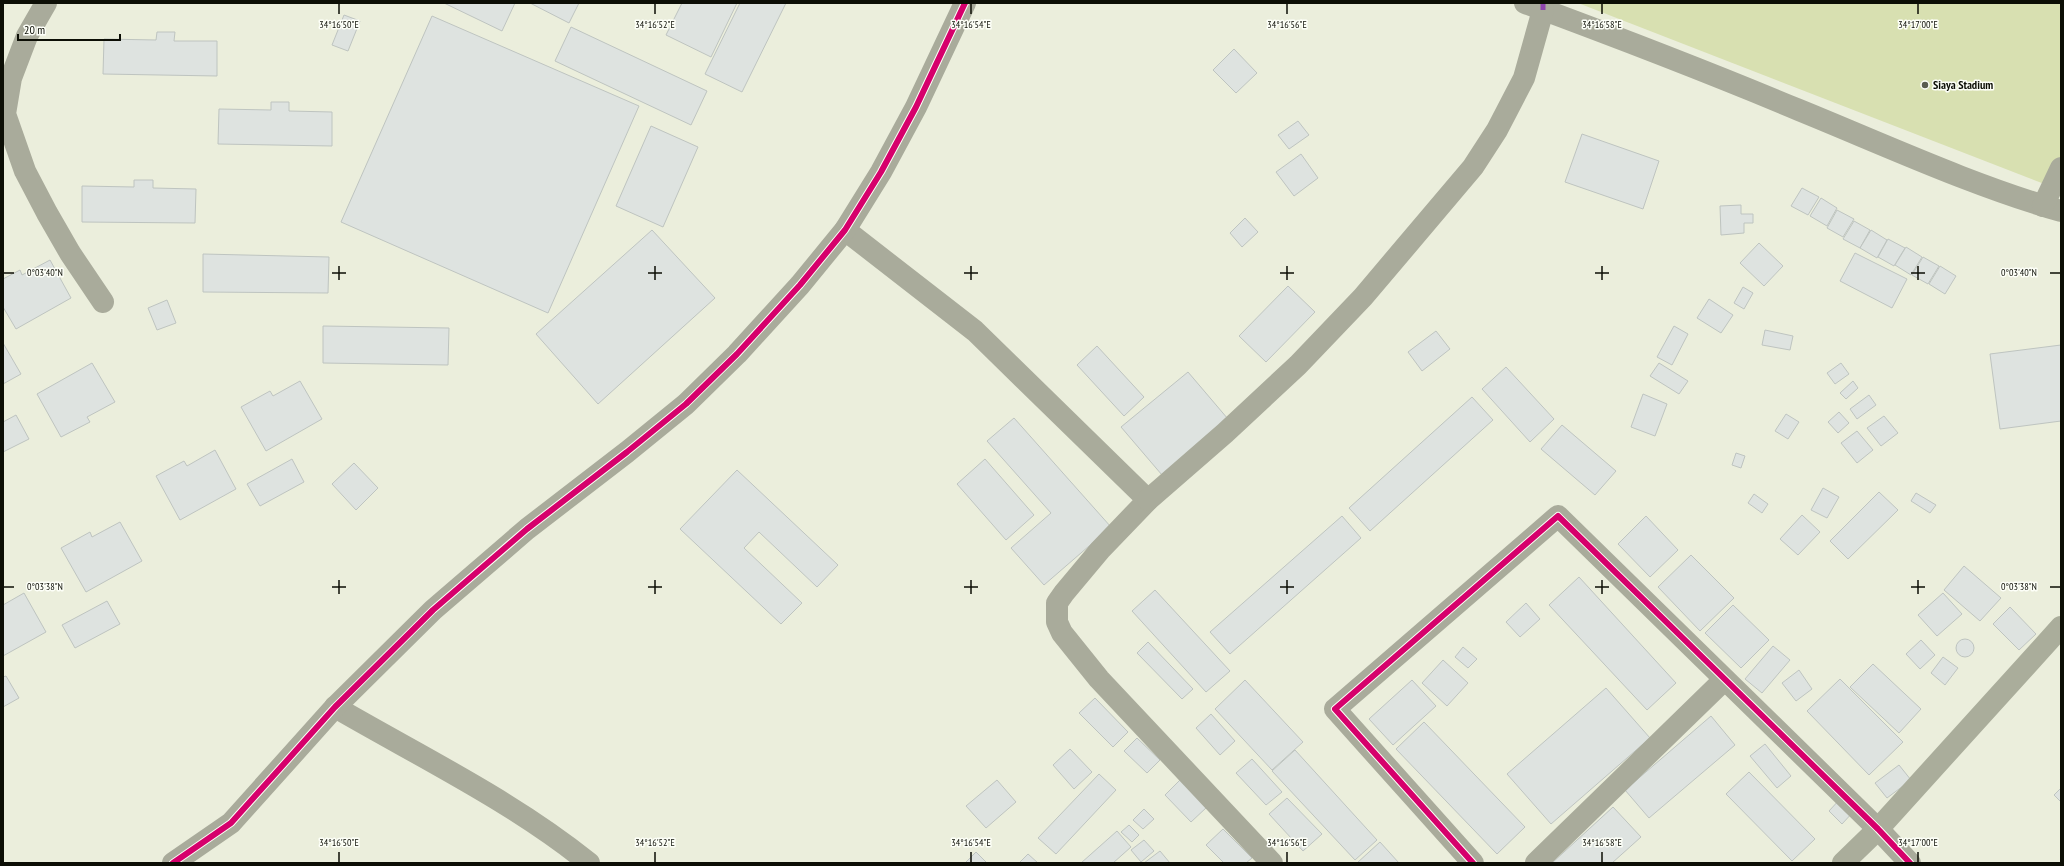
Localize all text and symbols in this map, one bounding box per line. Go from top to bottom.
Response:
scale bar [18,16,120,42]
text: 34°16'50"E [319,18,359,31]
text: 34°16'52"E [635,18,675,31]
text: 34°16'54"E [951,18,991,31]
text: 34°16'56"E [1267,18,1307,31]
text: 34°16'58"E [1582,18,1622,31]
text: 34°17'00"E [1898,18,1938,31]
text: 20 m [24,22,45,37]
place label: Siaya Stadium [1933,77,1993,92]
marker: Siaya Stadium [1920,80,1930,90]
text: 0°03'40"N [27,266,63,279]
text: 0°03'40"N [2001,266,2037,279]
text: 0°03'38"N [27,580,63,593]
text: 0°03'38"N [2001,580,2037,593]
text: 34°16'50"E [319,836,359,849]
text: 34°16'52"E [635,836,675,849]
text: 34°16'54"E [951,836,991,849]
text: 34°16'56"E [1267,836,1307,849]
text: 34°16'58"E [1582,836,1622,849]
text: 34°17'00"E [1898,836,1938,849]

